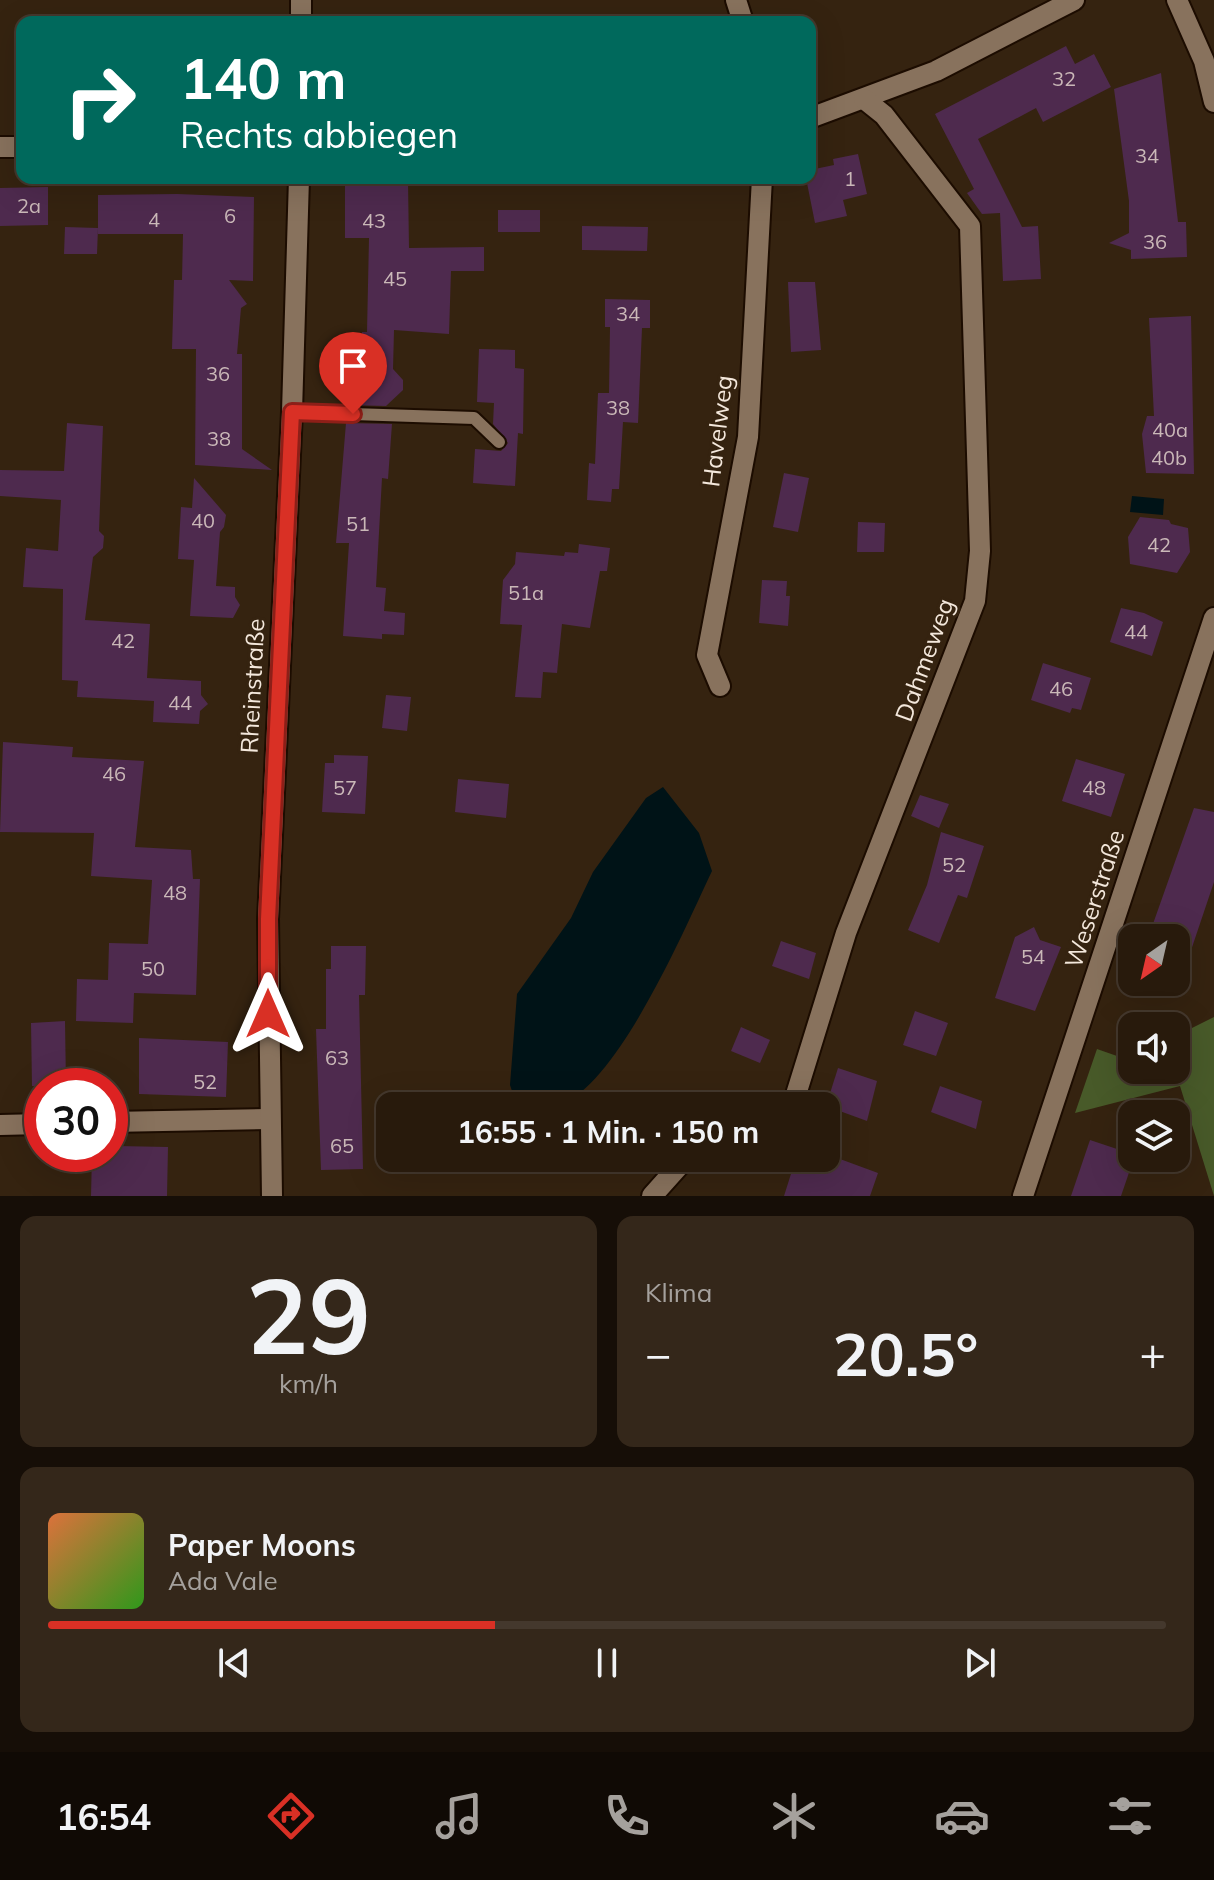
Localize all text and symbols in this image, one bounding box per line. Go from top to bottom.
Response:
text: 140 m [180,43,347,113]
icon: right [48,48,152,152]
house number: 32 [1052,66,1076,91]
text: Rechts abbiegen [180,112,458,157]
house number: 34 [1135,143,1159,168]
house number: 1 [844,166,856,191]
house number: 2a [17,193,41,218]
house number: 6 [224,203,236,228]
house number: 4 [148,207,160,232]
house number: 43 [362,208,386,233]
house number: 36 [1143,229,1167,254]
house number: 45 [383,266,407,291]
house number: 34 [616,301,640,326]
pin [319,332,387,414]
icon: arrive [331,344,375,388]
house number: 36 [206,361,230,386]
street label: Havelweg [695,373,739,488]
house number: 38 [606,395,630,420]
house number: 40a [1152,417,1188,442]
house number: 38 [207,426,231,451]
house number: 40b [1151,445,1187,470]
house number: 40 [191,508,215,533]
house number: 51 [346,511,370,536]
house number: 42 [1147,532,1171,557]
house number: 51a [508,580,544,605]
street label: Dahmeweg [888,594,960,725]
street label: Rheinstraße [233,618,271,754]
house number: 44 [1124,619,1148,644]
house number: 42 [111,628,135,653]
house number: 46 [1049,676,1073,701]
house number: 44 [168,690,192,715]
house number: 46 [102,761,126,786]
house number: 57 [333,775,357,800]
house number: 48 [1082,775,1106,800]
street label: Weserstraße [1058,826,1130,971]
house number: 52 [942,852,966,877]
house number: 48 [163,880,187,905]
north arrow [1118,924,1190,996]
map controls [1118,924,1190,1172]
house number: 54 [1021,944,1045,969]
house number: 50 [141,956,165,981]
position arrow [226,972,310,1056]
button: sound [1118,1012,1190,1084]
house number: 63 [325,1045,349,1070]
speed limit sign: 30 [24,1068,128,1172]
house number: 52 [193,1069,217,1094]
button: layers [1118,1100,1190,1172]
text: 16:55 · 1 Min. · 150 m [457,1113,759,1151]
house number: 65 [330,1133,354,1158]
text: 29 [246,1249,371,1380]
text: Klima [645,1276,712,1309]
text: 20.5° [833,1316,978,1391]
text: − [645,1326,671,1381]
text: + [1140,1326,1166,1381]
text: km/h [279,1367,338,1400]
text: Paper Moons [168,1526,356,1564]
text: Ada Vale [168,1564,278,1597]
icon: previous [212,1641,256,1685]
icon: pause [585,1641,629,1685]
icon: next [958,1641,1002,1685]
icon: directions [263,1788,319,1844]
icon: music [431,1788,487,1844]
icon: phone [599,1788,655,1844]
icon: climate [766,1788,822,1844]
icon: car [934,1788,990,1844]
icon: filters [1102,1788,1158,1844]
text: 16:54 [56,1794,151,1839]

